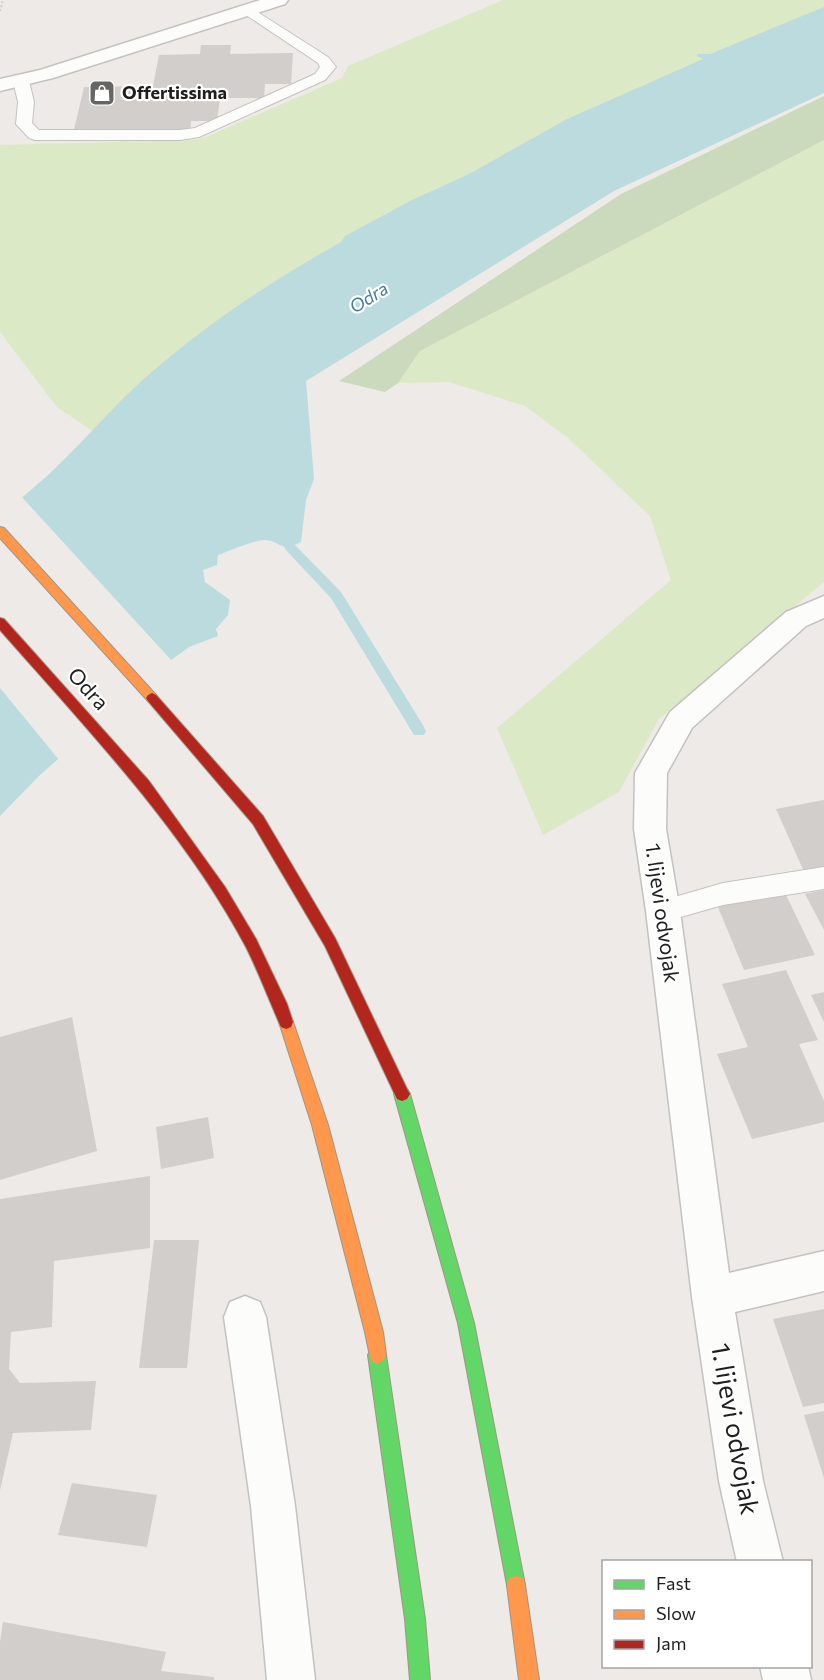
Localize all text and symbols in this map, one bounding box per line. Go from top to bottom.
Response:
shop icon: Offertissima [87,78,117,108]
place label: Offertissima [122,81,227,103]
water label: Odra [345,277,392,317]
street label: Odra [64,662,115,714]
street label: 1. lijevi odvojak [641,842,686,984]
street label: 1. lijevi odvojak [706,1340,767,1517]
legend [602,1560,812,1668]
text: Fast [656,1572,691,1594]
text: Slow [656,1602,696,1624]
text: Jam [656,1632,686,1654]

